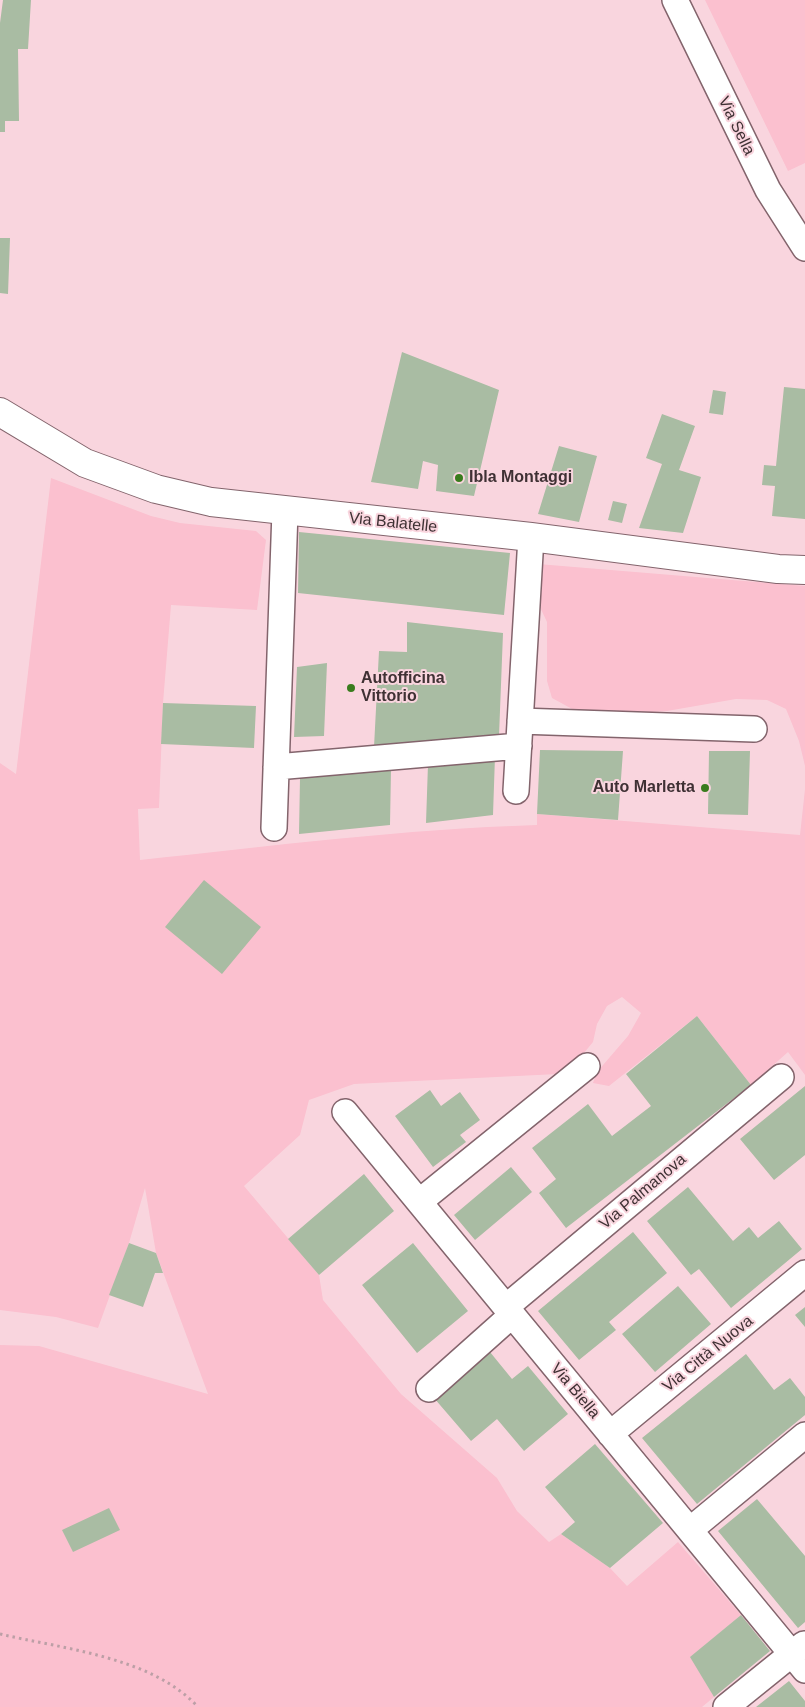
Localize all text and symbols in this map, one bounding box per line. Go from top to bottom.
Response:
street label: Via Sella [714,94,758,158]
place label: Ibla Montaggi [469,468,572,488]
marker: Ibla Montaggi [453,472,465,484]
street label: Via Balatelle [348,509,438,537]
place label: Autofficina Vittorio [361,669,445,707]
marker: Autofficina Vittorio [345,682,357,694]
place label: Auto Marletta [593,778,695,798]
marker: Auto Marletta [699,782,711,794]
street label: Via Palmanova [596,1150,690,1234]
street label: Via Città Nuova [659,1312,757,1396]
street label: Via Biella [546,1359,604,1423]

